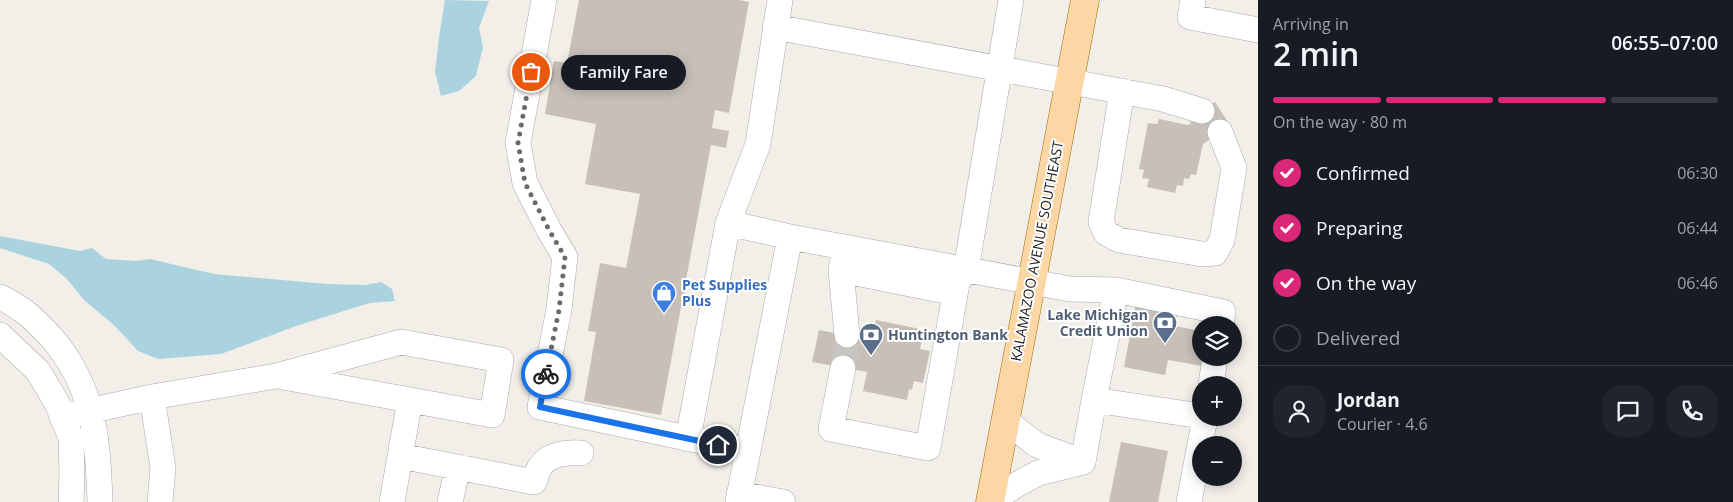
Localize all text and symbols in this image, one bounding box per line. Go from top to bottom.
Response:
text: Arriving in [1273,13,1349,35]
text: 06:55–07:00 [1611,30,1718,56]
text: 2 min [1273,32,1359,75]
pin [510,51,552,93]
callout: Family Fare [561,54,686,90]
icon: bag [517,58,545,86]
text: Family Fare [579,61,668,83]
text: On the way · 80 m [1273,111,1407,133]
street label: KALAMAZOO AVENUE SOUTHEAST [1006,139,1067,363]
icon: check [1273,159,1301,187]
text: Confirmed [1316,160,1410,186]
text: 06:30 [1677,162,1718,184]
icon: check [1273,214,1301,242]
text: Preparing [1316,215,1403,241]
text: 06:44 [1677,217,1718,239]
icon: check [1273,269,1301,297]
text: On the way [1316,270,1416,296]
text: 06:46 [1677,272,1718,294]
place label: Pet Supplies Plus [682,275,767,310]
shop icon: Pet Supplies Plus [651,280,677,314]
place label: Lake Michigan Credit Union [1047,305,1148,340]
bank icon: Lake Michigan Credit Union [1152,310,1178,344]
map controls [1192,316,1242,486]
button: layers [1192,316,1242,366]
bank icon: Huntington Bank [858,322,884,356]
place label: Huntington Bank [888,325,1008,344]
text: Delivered [1316,325,1400,351]
courier [521,349,571,399]
icon: bike [532,360,560,388]
button: + [1192,376,1242,426]
button: person [1273,385,1325,437]
button: chat [1602,385,1654,437]
button: phone [1666,385,1718,437]
text: Jordan [1337,387,1400,413]
text: Courier · 4.6 [1337,413,1428,435]
pin [697,424,739,466]
icon: home [704,431,732,459]
button: − [1192,436,1242,486]

